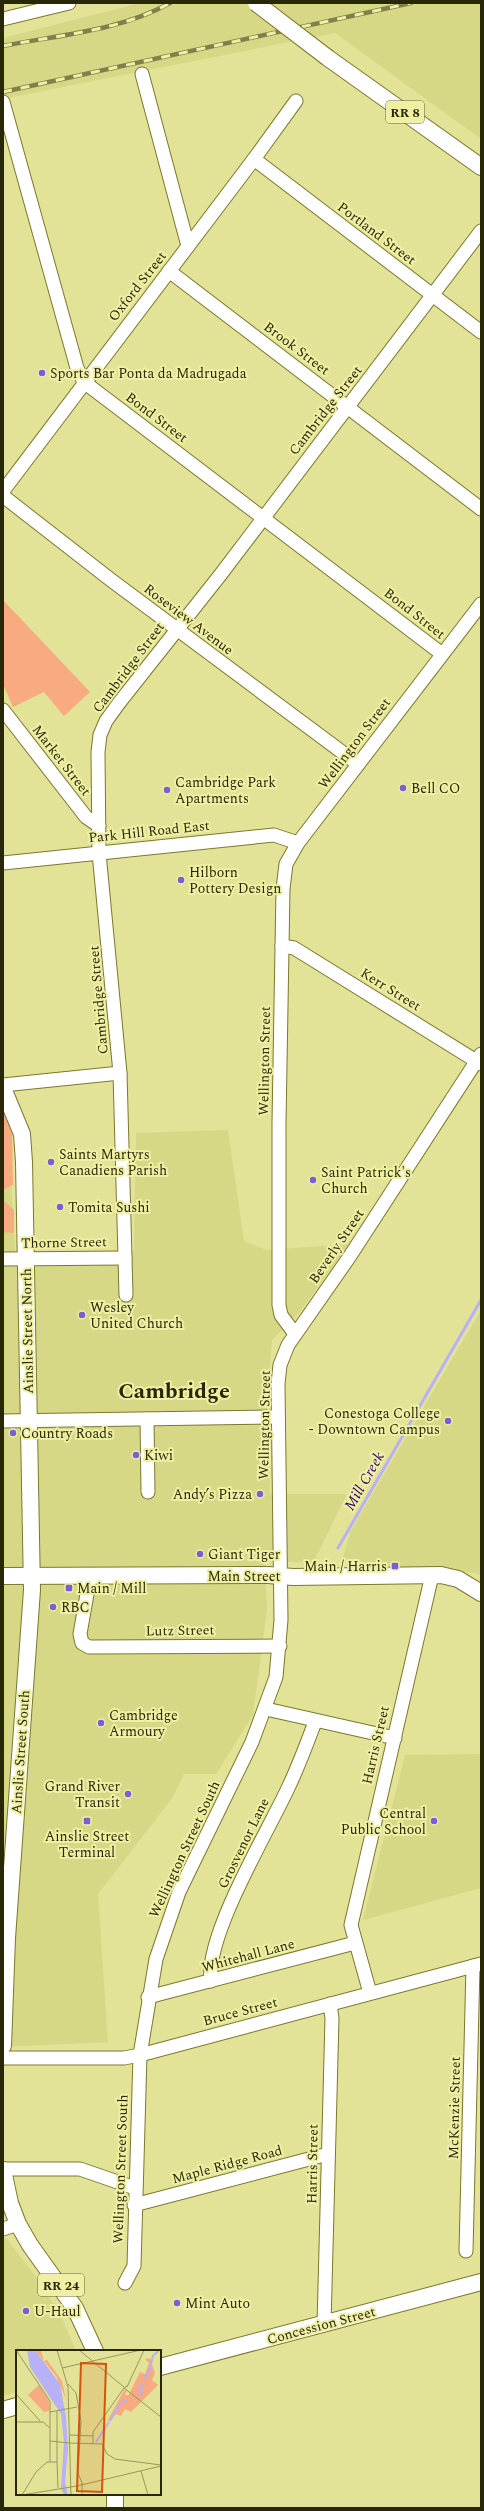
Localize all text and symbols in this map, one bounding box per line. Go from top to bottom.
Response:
road number: RR 8 [386,101,424,123]
street label: Portland Street [333,197,421,270]
street label: Oxford Street [103,247,172,326]
street label: Brook Street [259,317,334,380]
street label: Cambridge Street [284,361,367,460]
place label: Sports Bar Ponta da Madrugada [50,363,247,384]
marker: Sports Bar Ponta da Madrugada [37,368,47,378]
street label: Bond Street [121,387,192,448]
street label: Roseview Avenue [139,579,238,660]
street label: Bond Street [379,583,450,644]
street label: Cambridge Street [87,617,170,717]
street label: Wellington Street [313,693,396,793]
street label: Market Street [27,720,96,800]
place label: Cambridge Park Apartments [175,772,276,809]
place label: Bell CO [411,778,460,799]
marker: Bell CO [398,783,408,793]
marker: Cambridge Park Apartments [162,785,172,795]
street label: Park Hill Road East [87,815,211,848]
place label: Hilborn Pottery Design [189,862,281,899]
marker: Hilborn Pottery Design [176,875,186,885]
street label: Cambridge Street [83,945,114,1055]
street label: Kerr Street [356,963,425,1016]
street label: Wellington Street [253,1006,276,1116]
place label: Saints Martyrs Canadiens Parish [59,1144,167,1181]
marker: Saints Martyrs Canadiens Parish [46,1157,56,1167]
place label: Saint Patrick's Church [321,1162,411,1199]
marker: Saint Patrick's Church [308,1175,318,1185]
place label: Tomita Sushi [68,1197,150,1218]
marker: Tomita Sushi [55,1202,65,1212]
street label: Beverly Street [304,1205,369,1288]
street label: Thorne Street [21,1231,107,1254]
street label: Ainslie Street North [16,1268,39,1394]
place label: Wesley United Church [90,1297,183,1334]
marker: Wesley United Church [77,1310,87,1320]
street label: Wellington Street [253,1370,276,1480]
district label: Cambridge [118,1375,230,1408]
place label: Conestoga College - Downtown Campus [309,1403,440,1440]
marker: Conestoga College - Downtown Campus [443,1416,453,1426]
place label: Country Roads [21,1423,113,1444]
marker: Country Roads [8,1428,18,1438]
place label: Kiwi [144,1445,173,1466]
water label: Mill Creek [338,1447,391,1515]
marker: Kiwi [131,1450,141,1460]
place label: Andy’s Pizza [173,1484,252,1505]
marker: Andy’s Pizza [255,1489,265,1499]
place label: Giant Tiger [208,1544,281,1565]
marker: Giant Tiger [195,1549,205,1559]
place label: Main / Harris [304,1556,387,1577]
marker: Main / Harris [390,1561,400,1571]
street label: Main Street [207,1566,281,1587]
place label: Main / Mill [77,1578,146,1599]
marker: Main / Mill [64,1583,74,1593]
place label: RBC [61,1597,90,1618]
marker: RBC [48,1602,58,1612]
street label: Lutz Street [146,1619,215,1642]
street label: Ainslie Street South [6,1689,35,1815]
street label: Harris Street [356,1704,395,1786]
place label: Cambridge Armoury [109,1705,178,1742]
marker: Cambridge Armoury [96,1718,106,1728]
place label: Grand River Transit [45,1776,120,1813]
street label: Wellington Street South [143,1777,225,1921]
marker: Grand River Transit [123,1789,133,1799]
street label: Grosvenor Lane [212,1794,275,1892]
place label: Central Public School [341,1803,426,1840]
marker: Ainslie Street Terminal [82,1816,92,1826]
marker: Central Public School [429,1816,439,1826]
place label: Ainslie Street Terminal [45,1826,129,1863]
street label: Whitehall Lane [199,1933,297,1978]
street label: Bruce Street [201,1991,280,2032]
street label: McKenzie Street [443,2056,466,2160]
street label: Wellington Street South [107,2094,134,2244]
street label: Harris Street [301,2124,324,2204]
street label: Maple Ridge Road [170,2140,285,2189]
road number: RR 24 [38,2274,84,2296]
place label: Mint Auto [185,2293,250,2314]
marker: Mint Auto [172,2298,182,2308]
place label: U-Haul [34,2301,81,2322]
street label: Concession Street [264,2301,378,2350]
marker: U-Haul [21,2306,31,2316]
inset map [16,2350,161,2495]

